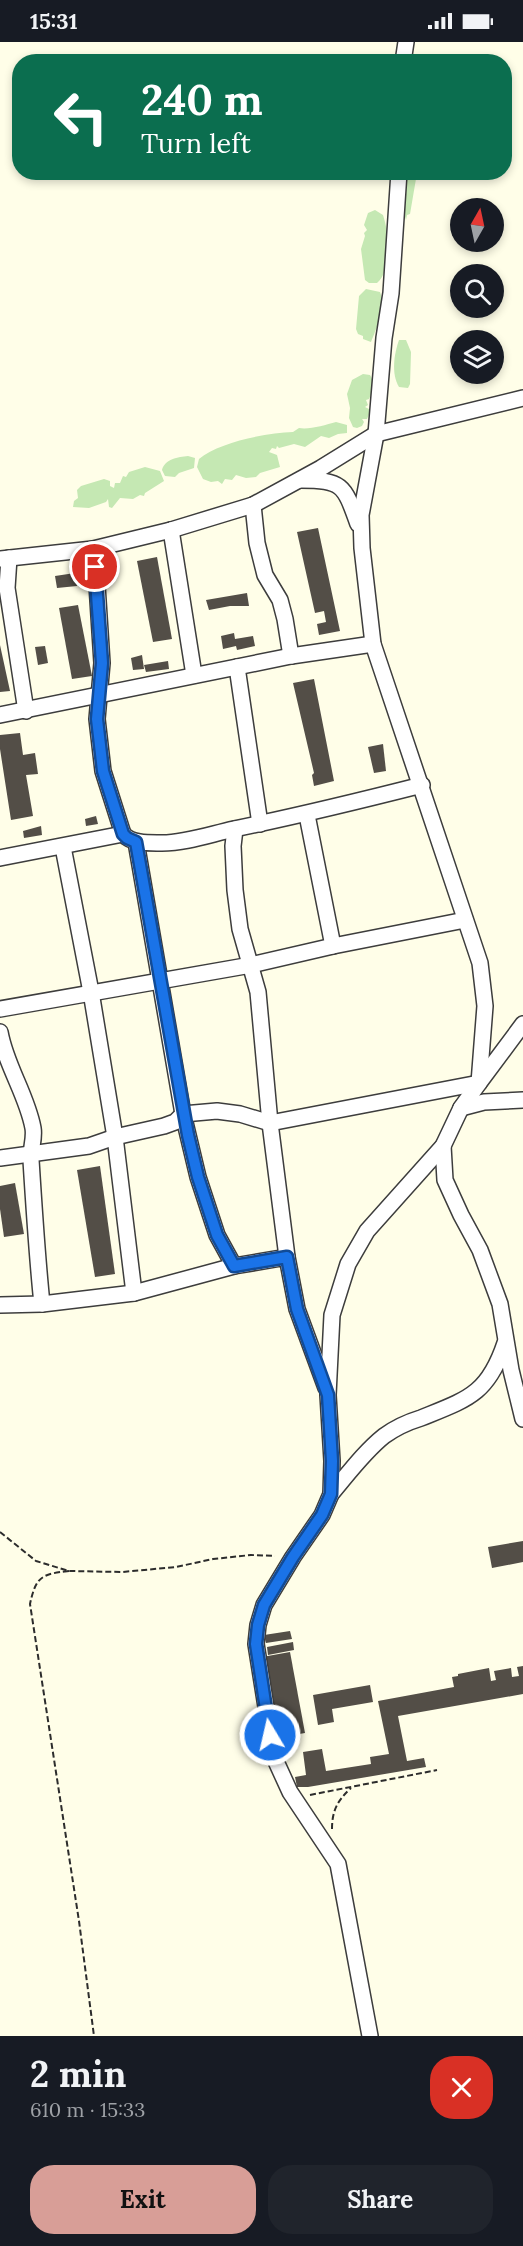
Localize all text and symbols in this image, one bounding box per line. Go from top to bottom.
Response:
text: 15:31 [30,7,78,35]
text: 240 m [141,73,263,127]
icon: left [42,78,120,156]
text: Turn left [141,126,251,160]
north arrow [450,198,504,252]
map controls [450,198,504,384]
button: search [450,264,504,318]
button: layers [450,330,504,384]
pin [69,541,120,592]
icon: arrive [78,550,111,583]
position arrow [238,1703,302,1767]
text: 2 min [30,2051,127,2097]
button: close [430,2056,493,2119]
text: 610 m · 15:33 [30,2097,145,2122]
button: Exit [30,2165,256,2234]
button: Share [268,2165,493,2234]

